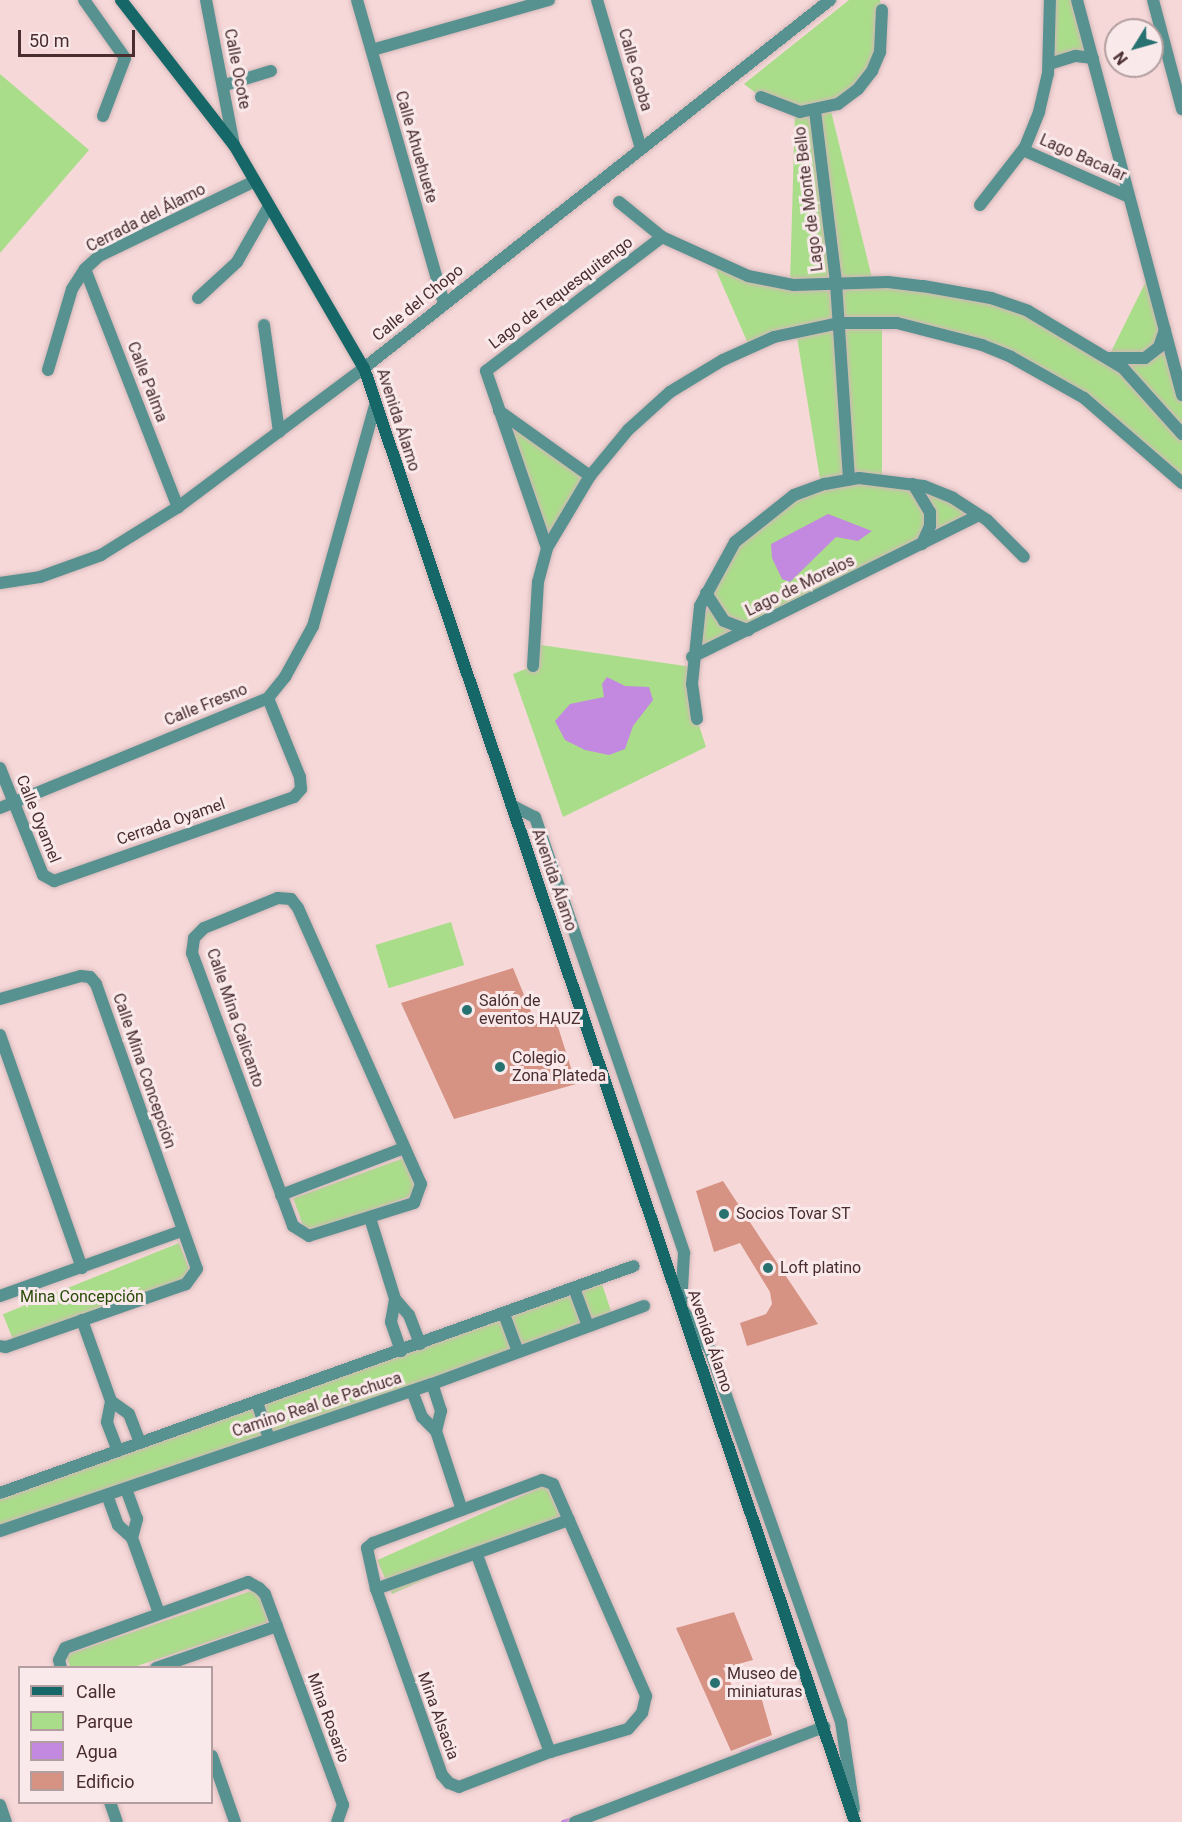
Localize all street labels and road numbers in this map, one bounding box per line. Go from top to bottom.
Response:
street label: Calle Caoba [614,26,656,114]
street label: Calle Ocote [220,27,254,111]
street label: Calle Ahuehuete [391,89,441,205]
street label: Lago de Monte Bello [791,125,827,273]
street label: Lago Bacalar [1037,130,1129,186]
street label: Cerrada del Álamo [83,180,209,256]
street label: Lago de Tequesquitengo [485,233,637,353]
street label: Calle del Chopo [369,261,467,345]
street label: Calle Palma [123,339,171,425]
street label: Avenida Álamo [372,366,424,474]
street label: Lago de Morelos [742,551,858,621]
street label: Calle Fresno [162,680,250,730]
street label: Calle Oyamel [12,772,64,866]
street label: Cerrada Oyamel [114,794,228,850]
street label: Avenida Álamo [528,826,580,934]
street label: Calle Mina Calicanto [202,946,268,1090]
street label: Calle Mina Concepción [108,991,180,1151]
street label: Avenida Álamo [684,1287,736,1395]
street label: Camino Real de Pachuca [230,1368,404,1442]
street label: Mina Alsacia [413,1670,463,1762]
street label: Mina Rosario [303,1671,353,1765]

